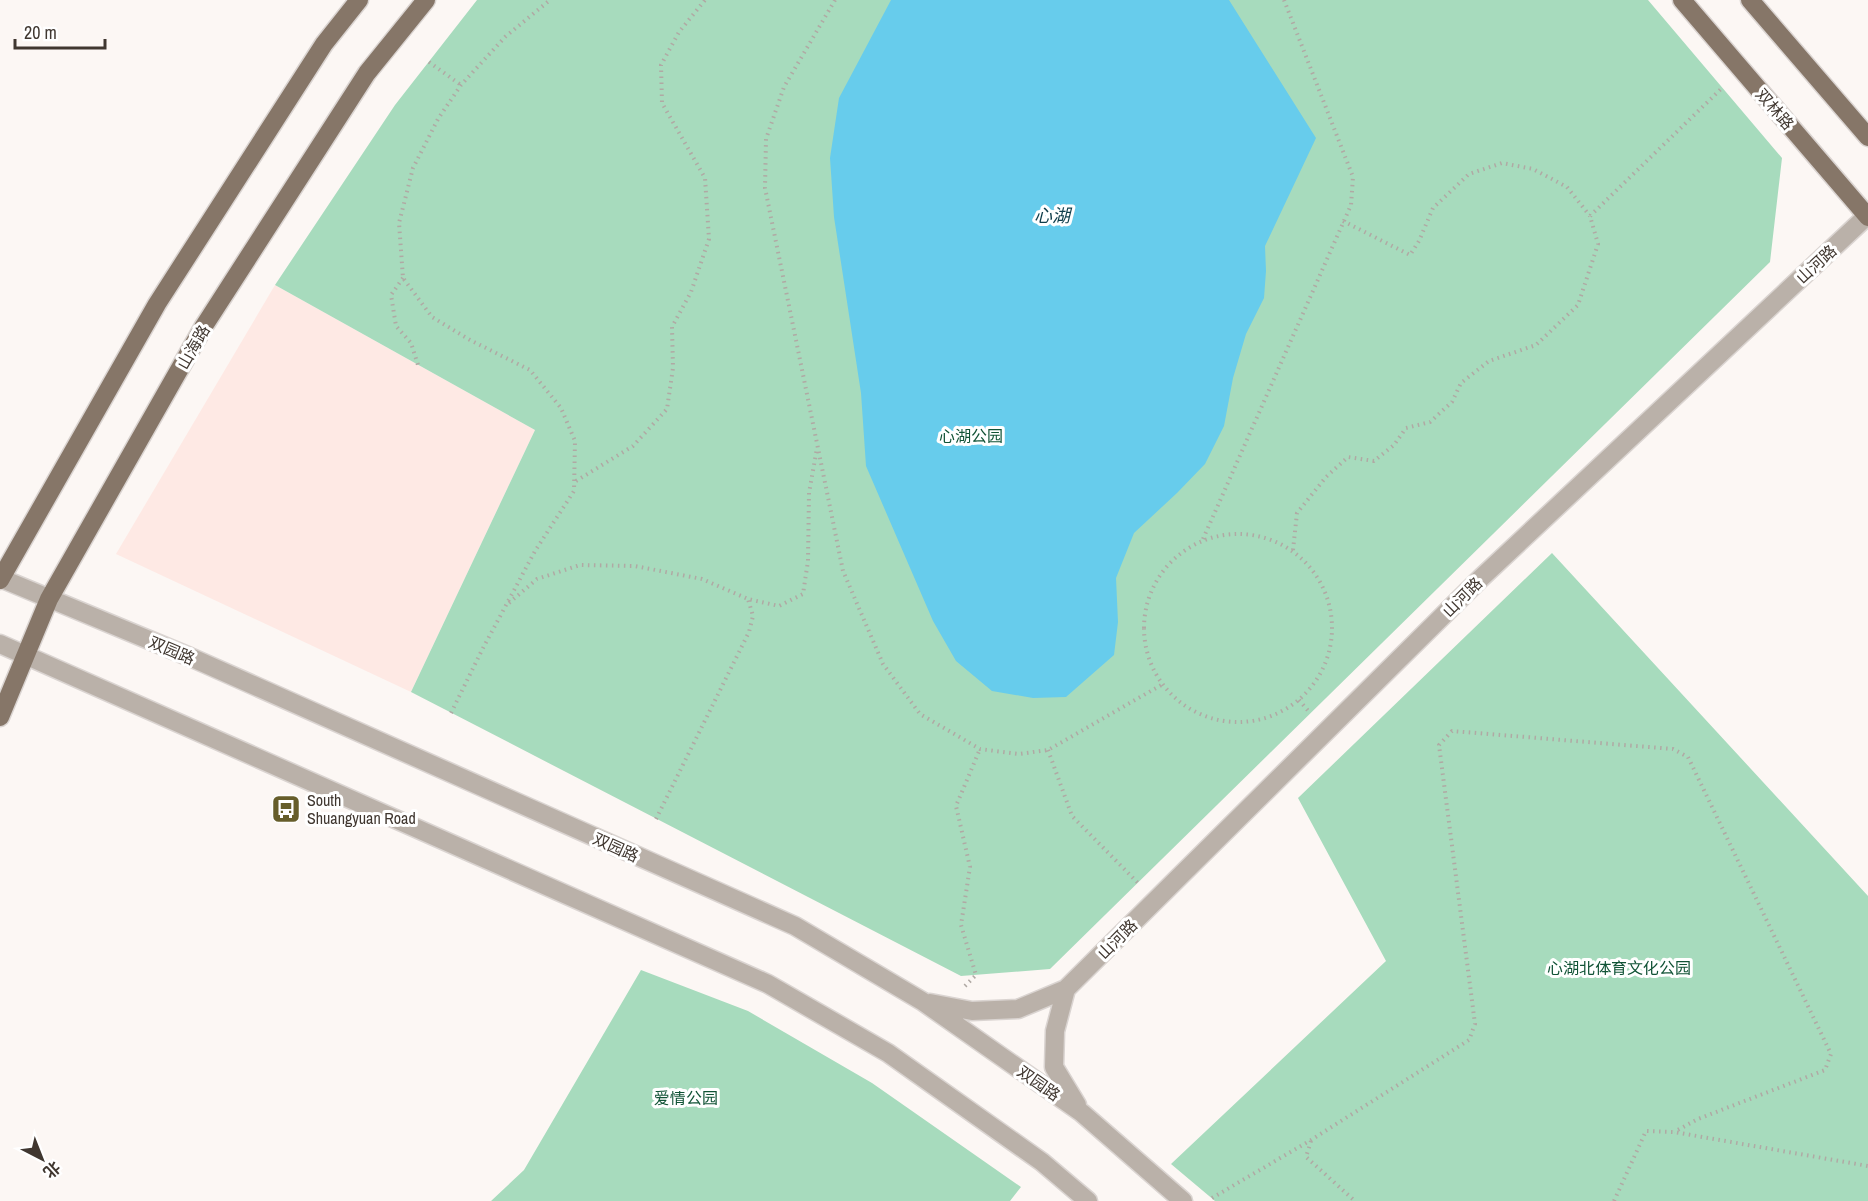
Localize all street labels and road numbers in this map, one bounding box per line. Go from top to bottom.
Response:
street label: 双林路 [1751,84,1799,134]
street label: 山河路 [1791,240,1841,288]
street label: 山海路 [171,321,215,373]
street label: 山河路 [1437,572,1487,622]
street label: 双园路 [146,630,198,670]
street label: 双园路 [590,827,642,867]
street label: 山河路 [1092,914,1142,964]
street label: 双园路 [1013,1060,1065,1106]

